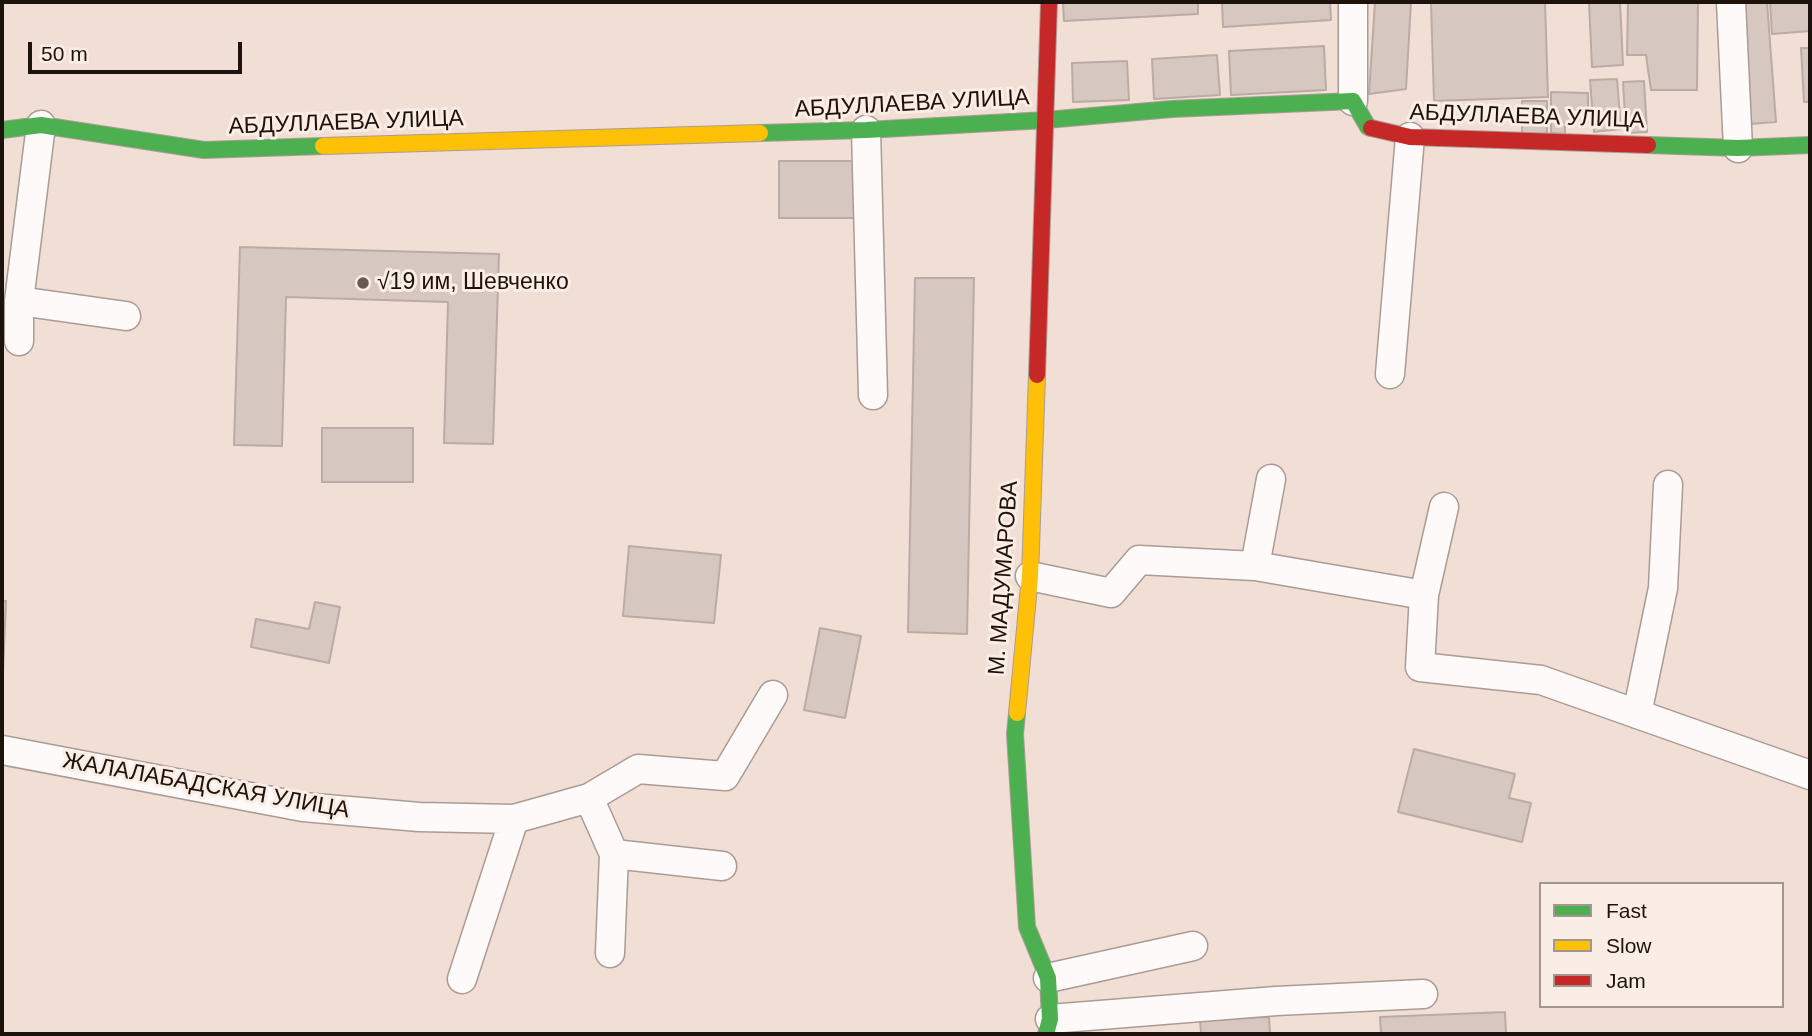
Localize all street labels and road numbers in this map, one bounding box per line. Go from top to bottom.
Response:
street label: АБДУЛЛАЕВА УЛИЦА [794,84,1030,124]
street label: АБДУЛЛАЕВА УЛИЦА [1409,99,1645,135]
street label: АБДУЛЛАЕВА УЛИЦА [228,105,464,141]
street label: М. МАДУМАРОВА [983,480,1025,676]
street label: ЖАЛАЛАБАДСКАЯ УЛИЦА [60,747,352,825]

